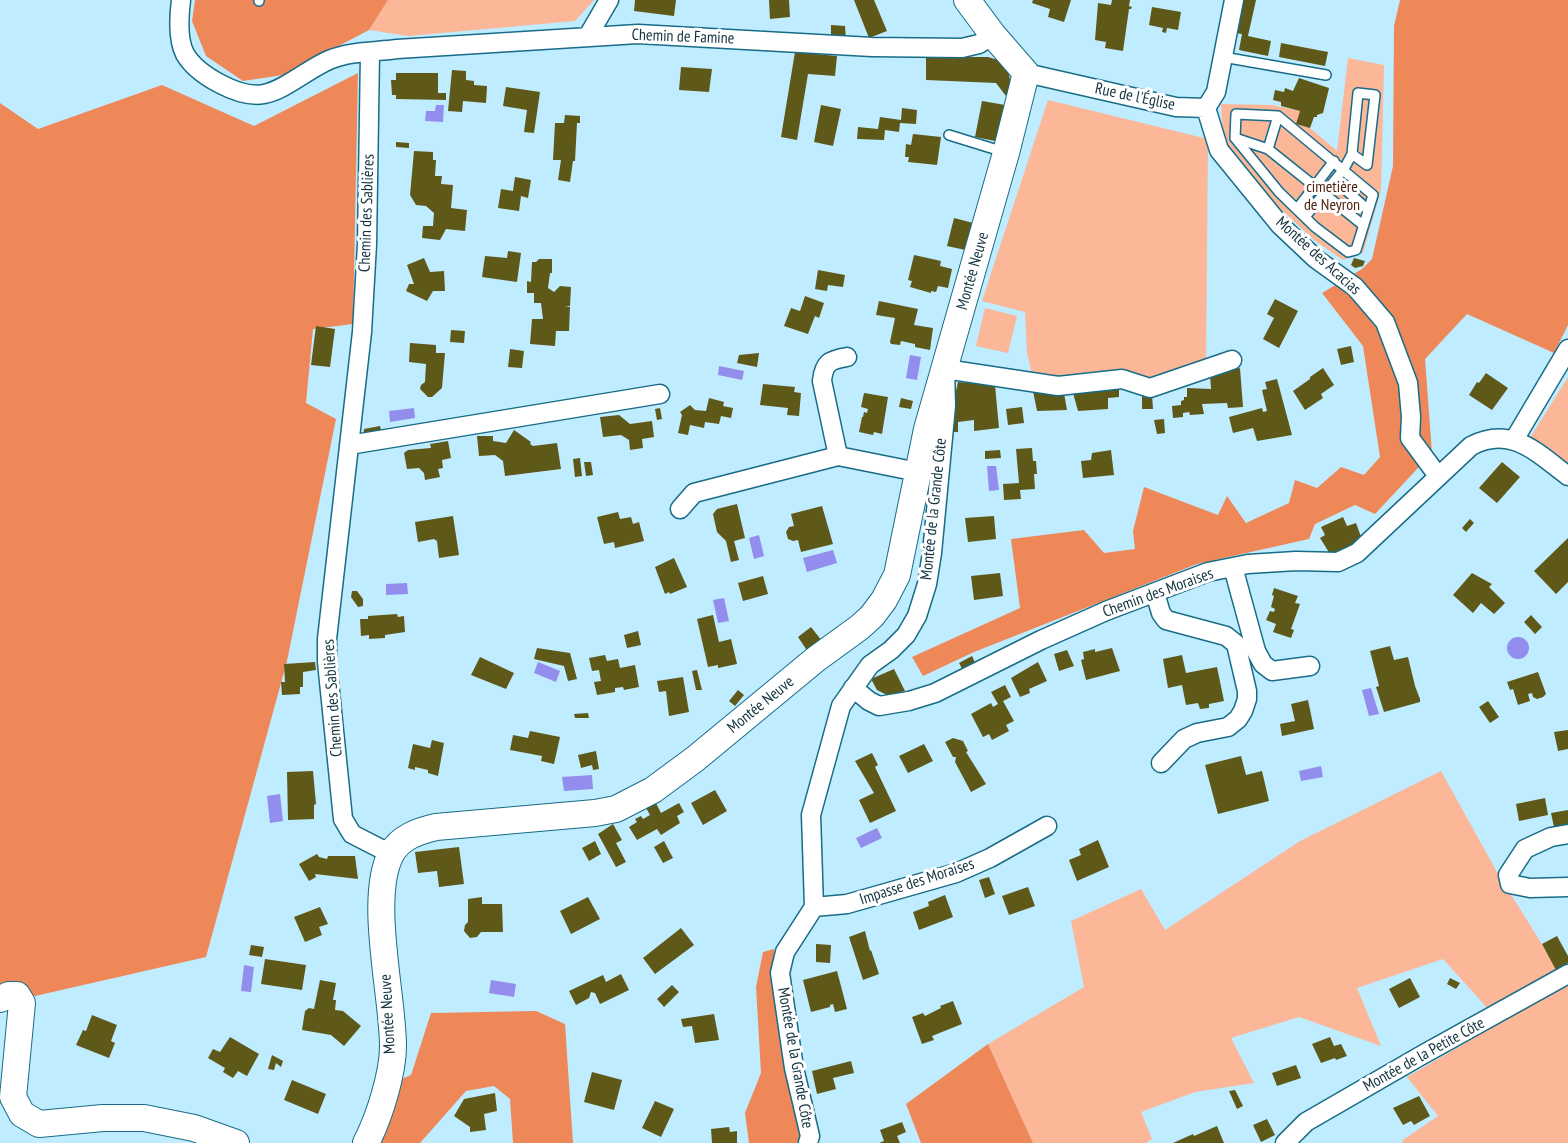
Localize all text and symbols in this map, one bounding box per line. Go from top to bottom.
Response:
street label: Chemin de Famine [631,26,735,48]
street label: Rue de l'Église [1093,79,1177,115]
street label: Chemin des Sablières [355,154,379,272]
park label: cimetière de Neyron [1304,177,1360,215]
street label: Montée des Acacias [1272,213,1364,299]
street label: Montée Neuve [953,230,993,312]
street label: Montée de la Grande Côte [917,437,951,581]
street label: Chemin des Moraises [1100,564,1216,622]
street label: Chemin des Sablières [319,638,347,758]
street label: Montée Neuve [724,672,798,738]
street label: Impasse des Moraises [857,854,977,910]
street label: Montée Neuve [376,974,400,1054]
street label: Montée de la Grande Côte [773,986,817,1130]
street label: Montée de la Petite Côte [1360,1014,1488,1096]

